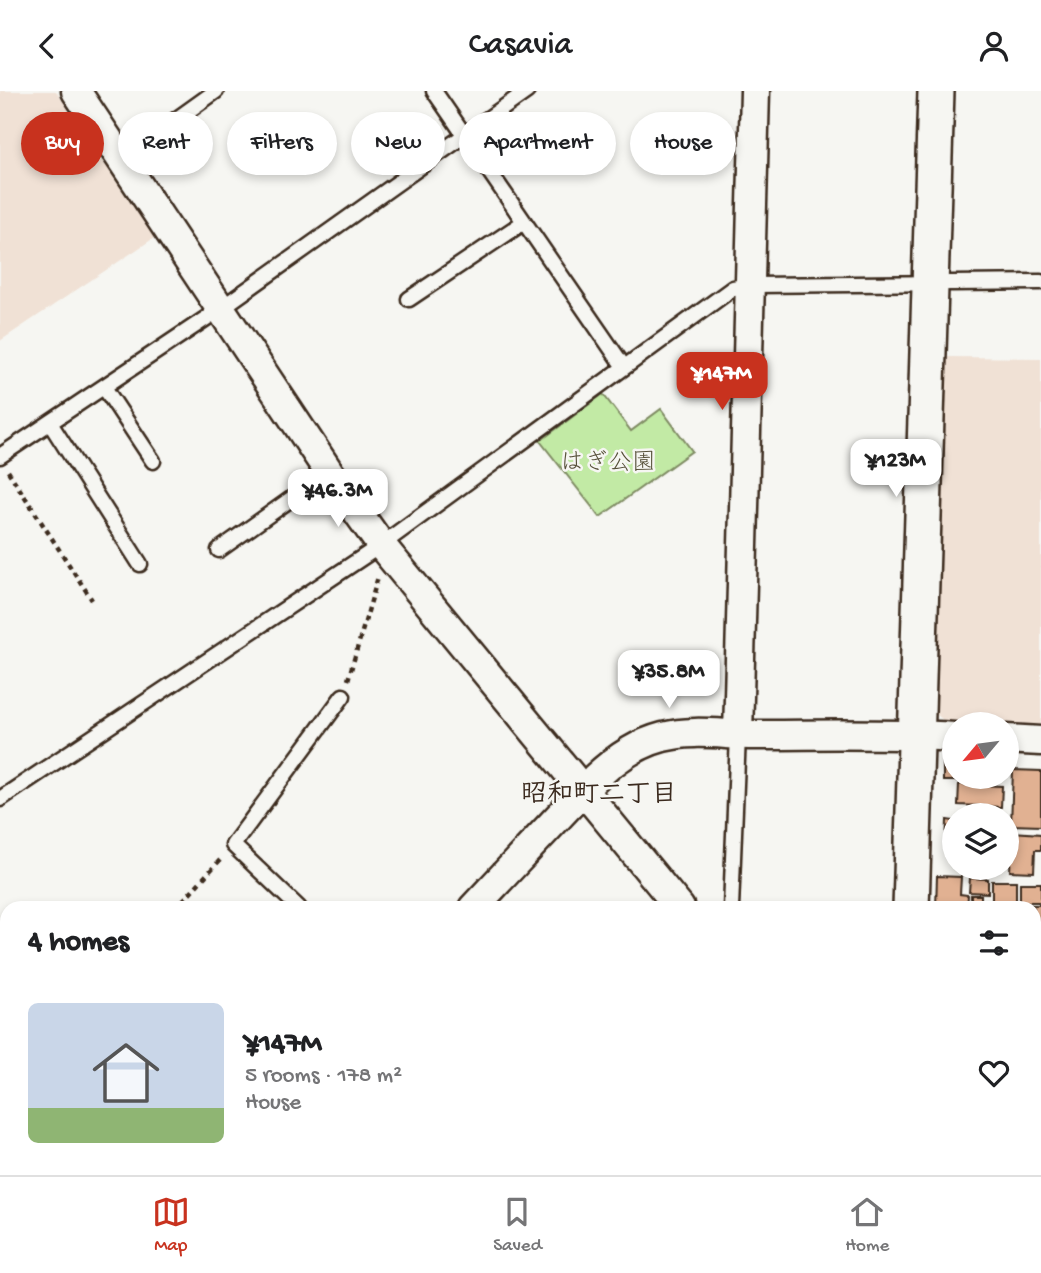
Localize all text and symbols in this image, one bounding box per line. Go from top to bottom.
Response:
icon: back [28,27,66,65]
text: Casavia [469,27,572,65]
icon: person [975,27,1013,65]
chip: Buy [21,112,104,175]
chip: Rent [118,112,213,175]
chip: Filters [227,112,337,175]
chip: New [351,112,445,175]
chip: Apartment [459,112,616,175]
chip: House [630,112,736,175]
pin: ¥147M [673,353,771,412]
text: ¥147M [693,361,751,388]
pin: ¥123M [847,439,945,499]
text: ¥123M [866,448,926,475]
park label: はぎ公園 [560,450,656,479]
pin: ¥46.3M [281,469,395,529]
text: ¥46.3M [304,478,372,505]
pin: ¥35.8M [612,651,726,710]
text: ¥35.8M [634,659,704,686]
north arrow [942,712,1018,789]
map controls [942,712,1019,880]
district label: 昭和町二丁目 [521,779,677,812]
button: layers [942,803,1019,880]
icon: filters [975,924,1013,962]
text: 4 homes [28,926,129,961]
text: ¥147M [245,1028,322,1063]
icon: home [84,1031,168,1115]
icon: heart [975,1054,1013,1092]
text: 5 rooms · 178 m² [245,1063,402,1090]
text: House [245,1090,301,1117]
tab: Map [152,1193,190,1258]
tab: Saved [493,1193,542,1258]
tab: Home [845,1193,889,1258]

